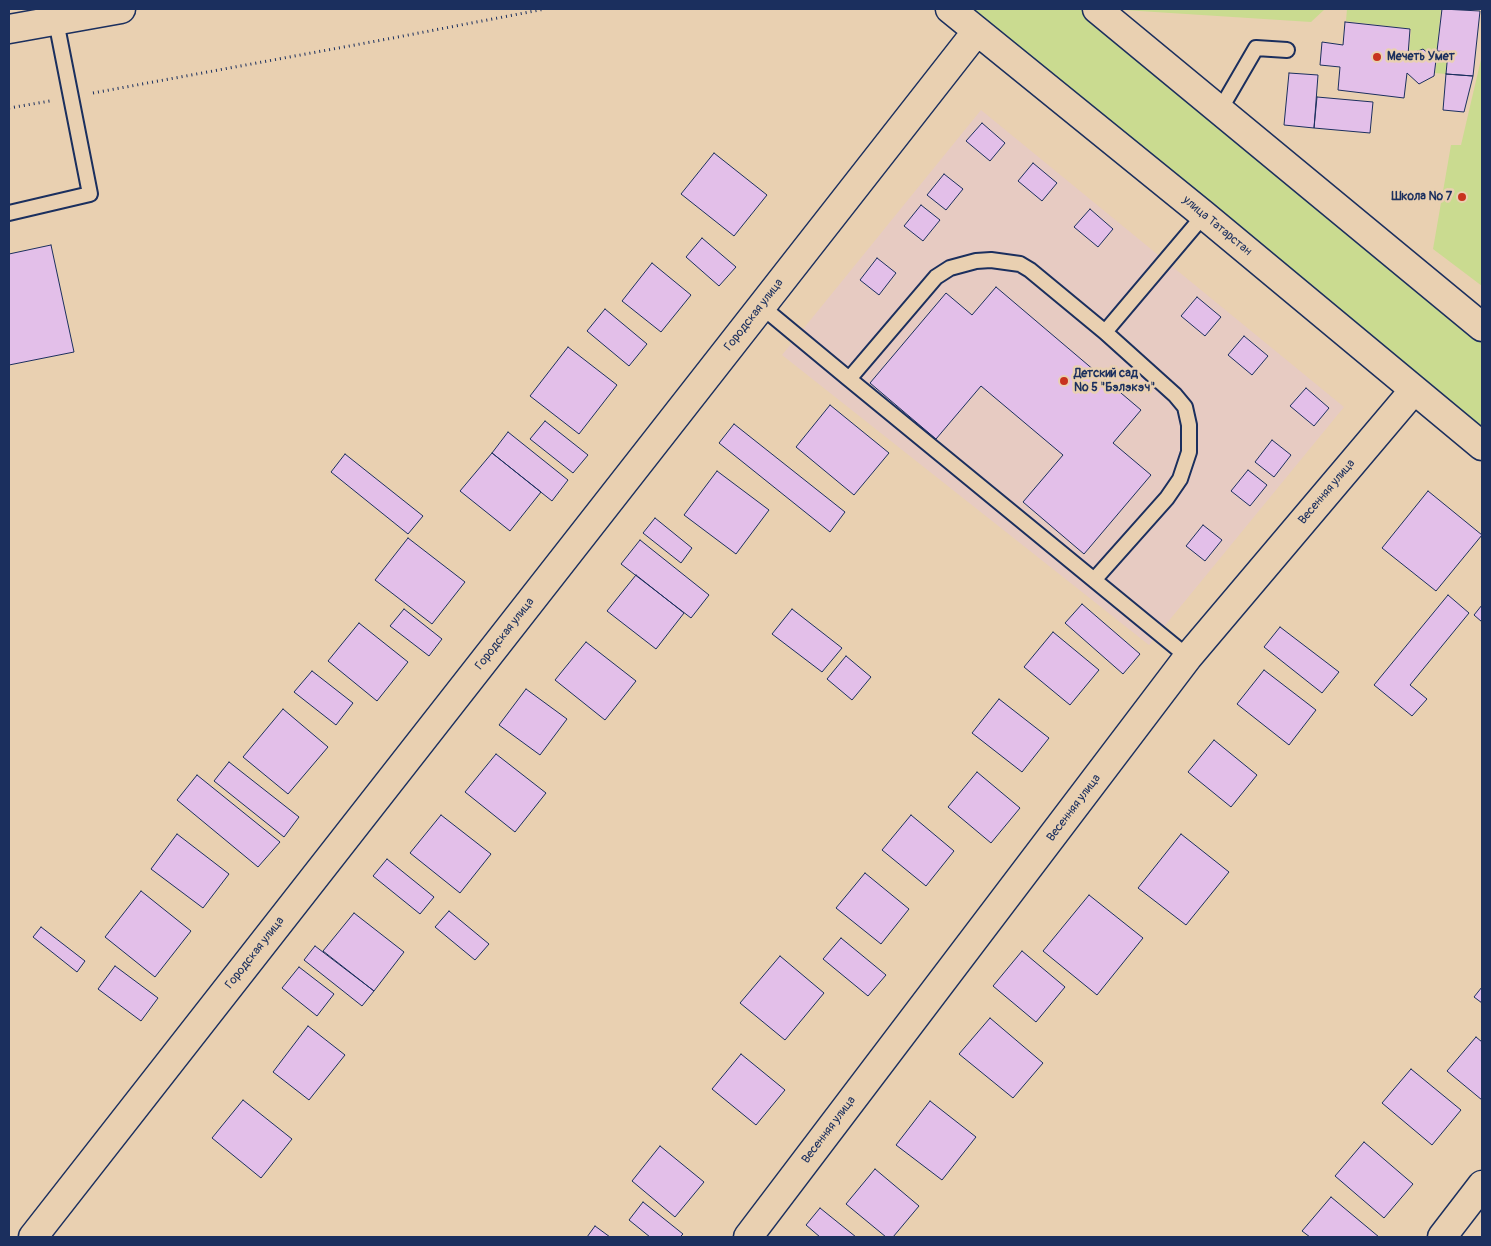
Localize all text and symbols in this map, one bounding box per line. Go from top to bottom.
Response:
place label: Мечеть Умет [1387,50,1455,64]
marker: Мечеть Умет [1371,51,1383,63]
place label: Школа № 7 [1392,190,1452,204]
marker: Школа № 7 [1456,191,1468,203]
street label: улица Татарстан [1180,193,1254,259]
street label: Городская улица [721,276,787,354]
place label: Детский сад № 5 "Бэлэкэч" [1074,367,1155,395]
marker: Детский сад № 5 "Бэлэкэч" [1058,375,1070,387]
street label: Весенняя улица [1296,457,1358,527]
street label: Городская улица [472,595,538,673]
street label: Весенняя улица [1044,772,1104,844]
street label: Городская улица [222,914,288,992]
street label: Весенняя улица [799,1094,859,1166]

